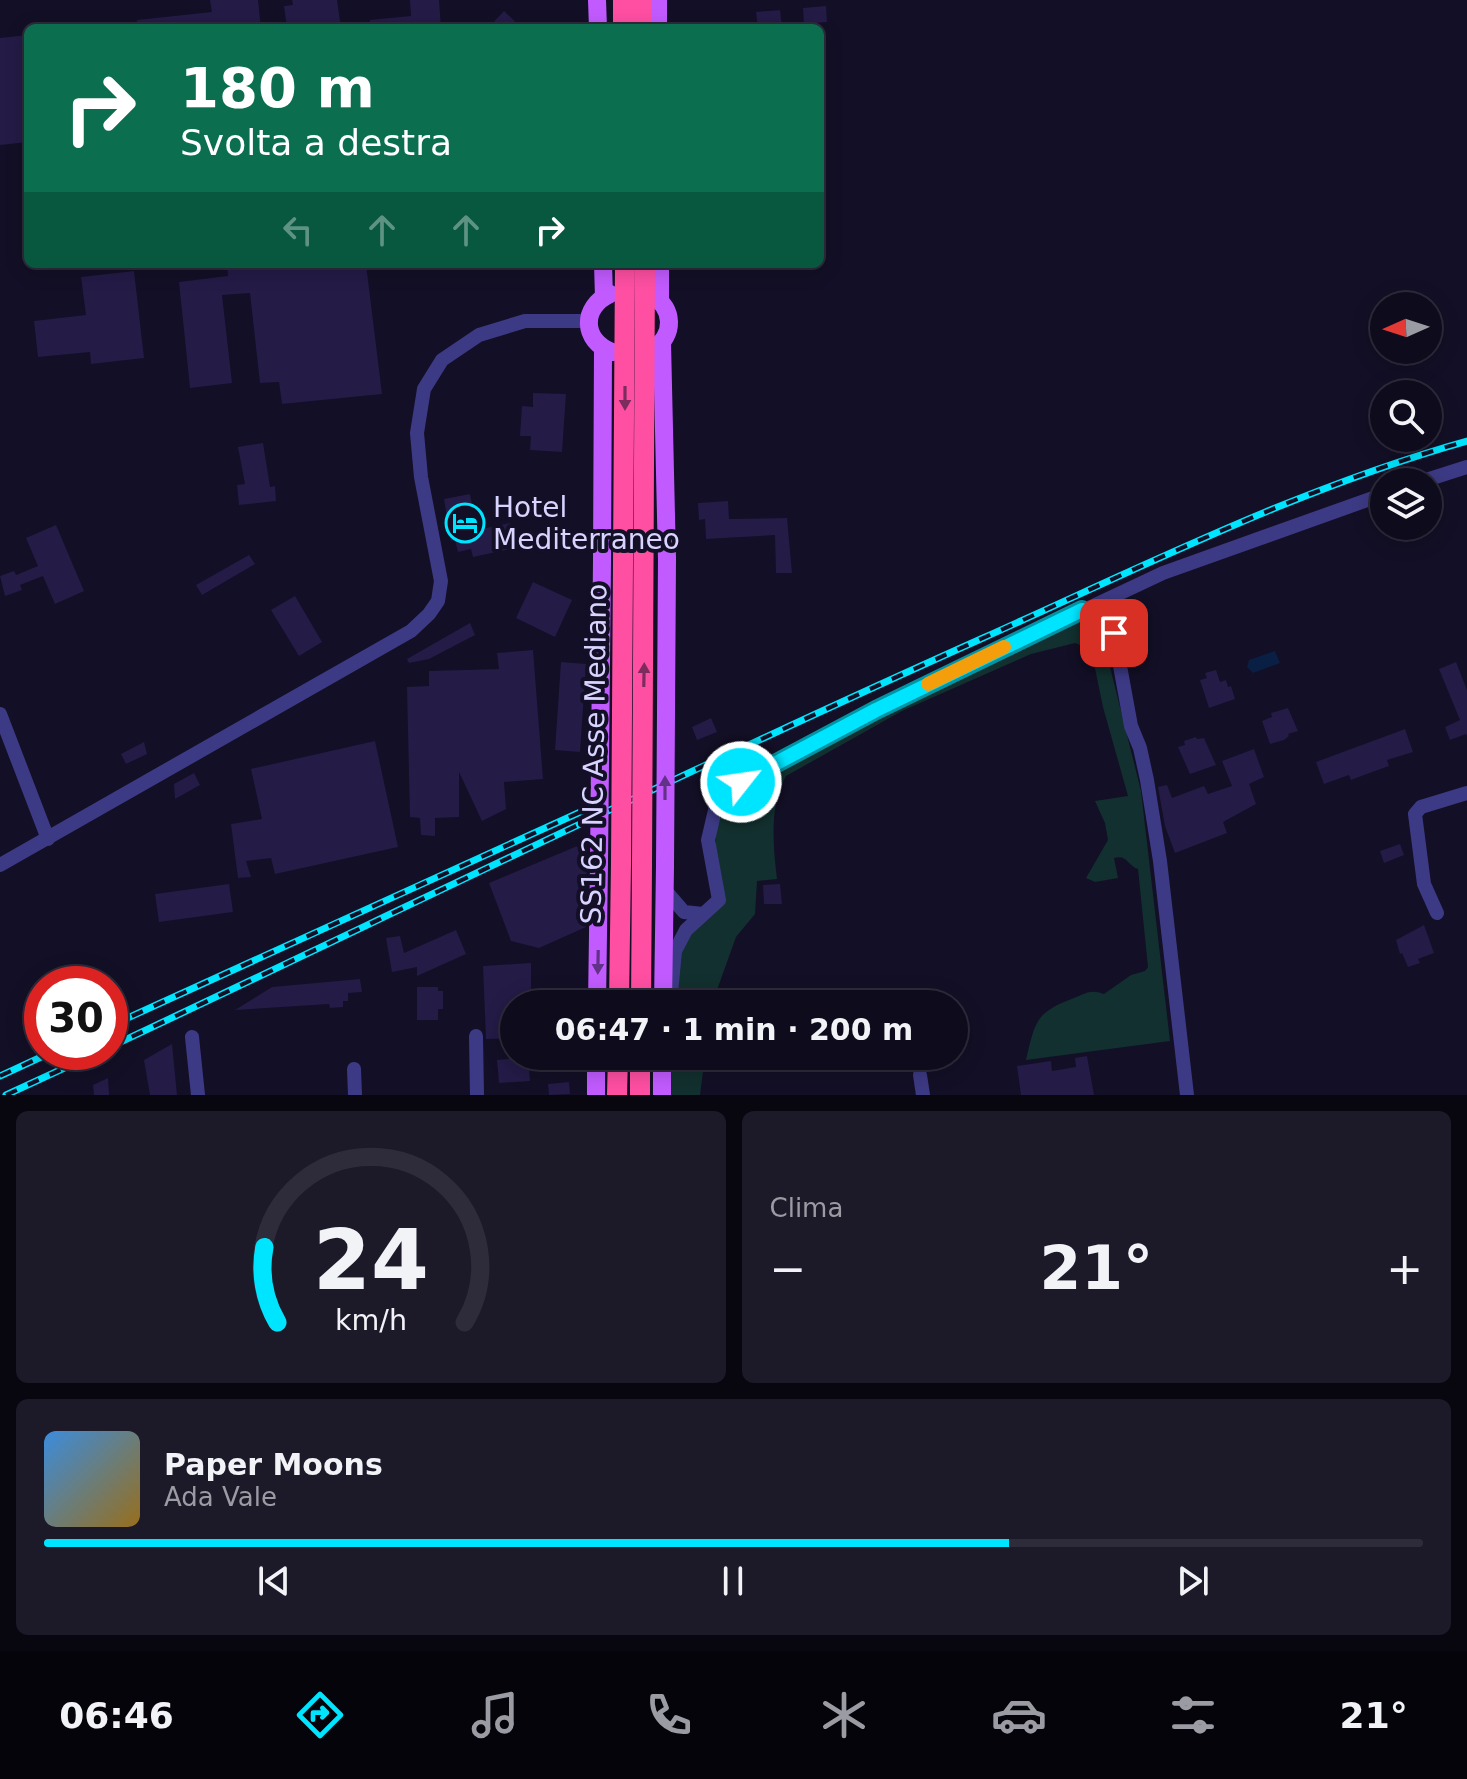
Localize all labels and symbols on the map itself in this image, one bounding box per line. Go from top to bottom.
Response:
north arrow [1370,292,1442,364]
one-way arrow [619,386,631,411]
place label: Hotel Mediterraneo [493,491,680,556]
hotel icon: Hotel Mediterraneo [444,502,486,544]
street label: SS162 NC Asse Mediano [575,583,613,925]
pin [1080,599,1148,667]
one-way arrow [637,662,650,687]
position arrow [699,740,783,824]
one-way arrow [659,775,671,800]
one-way arrow [592,950,604,975]
speed limit sign: 30 [24,966,128,1070]

